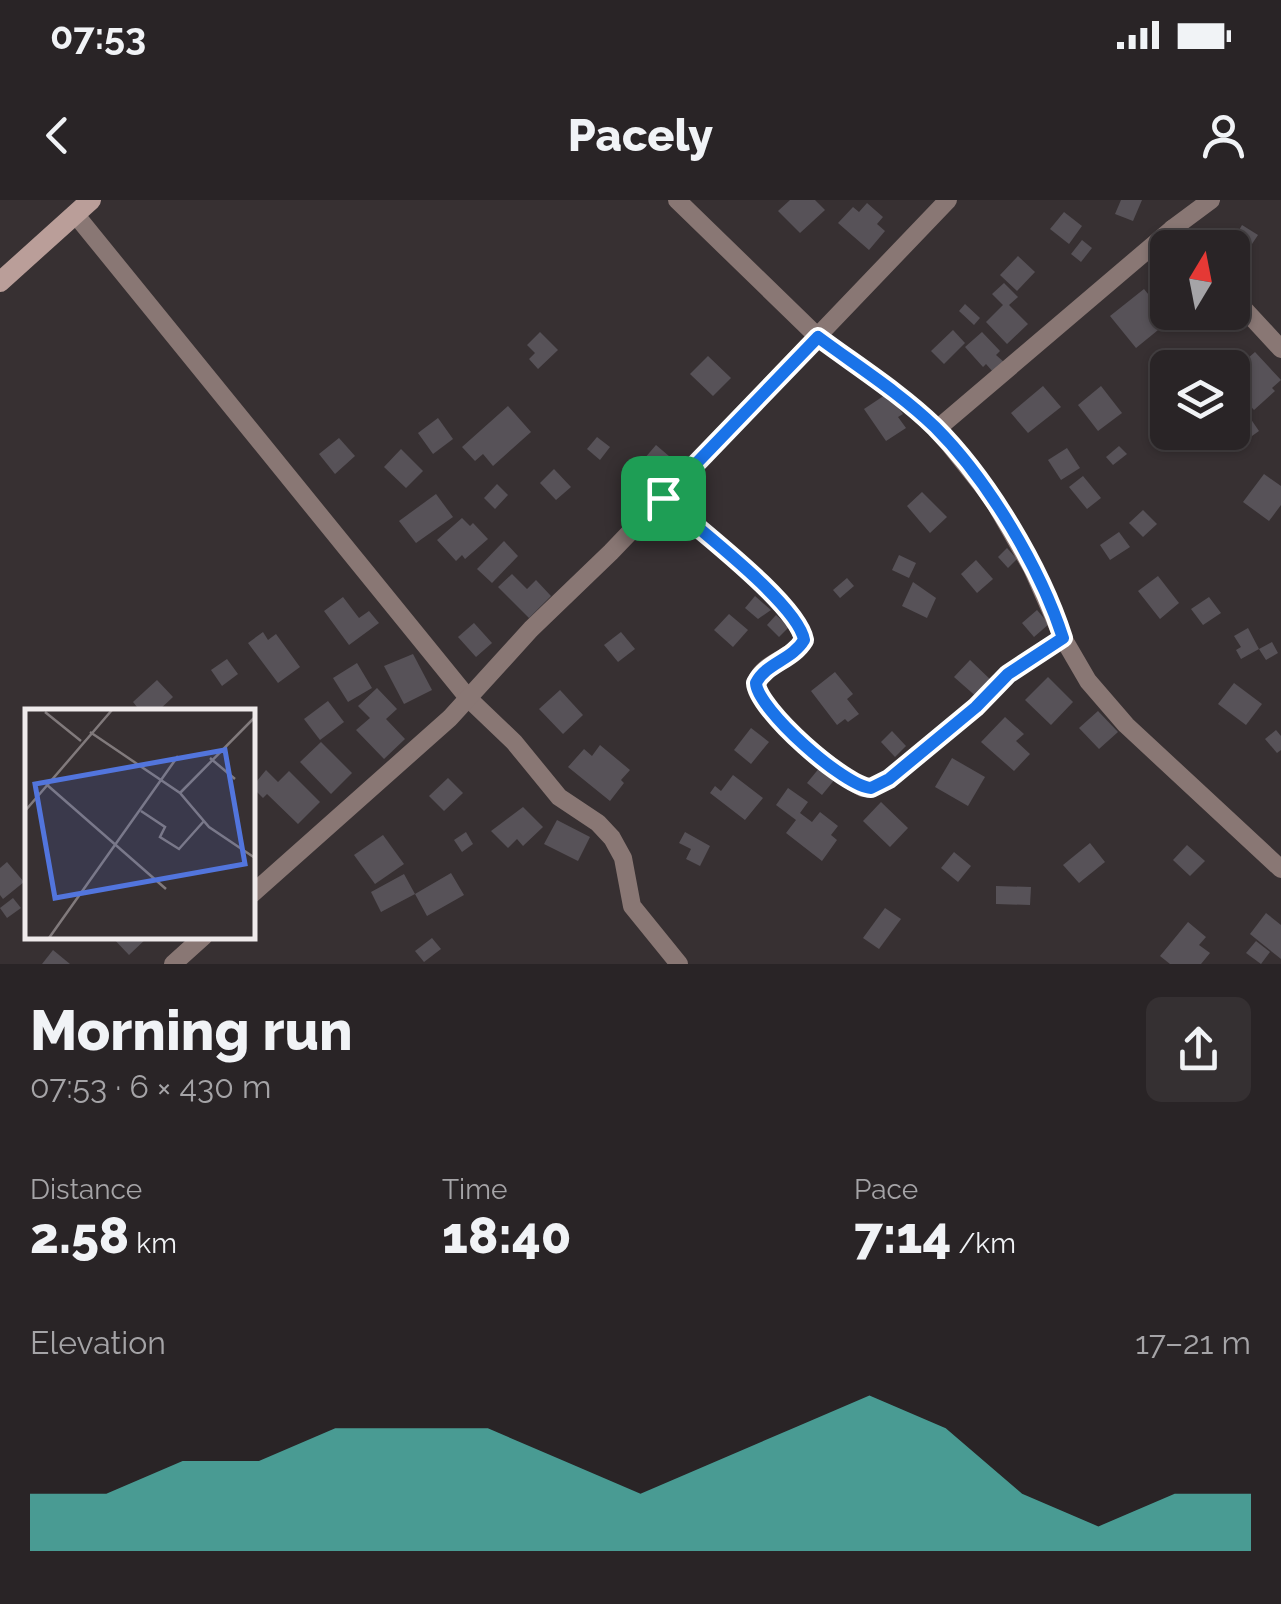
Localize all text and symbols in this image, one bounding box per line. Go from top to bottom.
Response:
text: 07:53 [50,13,146,58]
icon: back [30,108,85,163]
icon: person [1196,108,1251,163]
text: Pacely [568,109,713,162]
north arrow [1150,230,1250,330]
map controls [1150,230,1250,450]
button: layers [1150,350,1250,450]
pin [621,456,706,541]
icon: arrive [636,471,691,526]
inset map [25,709,255,939]
button: share [1146,997,1251,1102]
text: Morning run [30,998,353,1063]
text: 07:53 · 6 × 430 m [30,1068,271,1105]
text: Distance [30,1173,142,1206]
text: Time [442,1173,507,1206]
text: Pace [854,1173,918,1206]
text: 2.58 [30,1206,129,1265]
text: 18:40 [442,1206,572,1265]
text: 7:14 [854,1206,951,1265]
text: km [129,1227,177,1260]
text: /km [951,1227,1016,1260]
text: Elevation [30,1324,166,1361]
text: 17–21 m [1135,1324,1251,1361]

